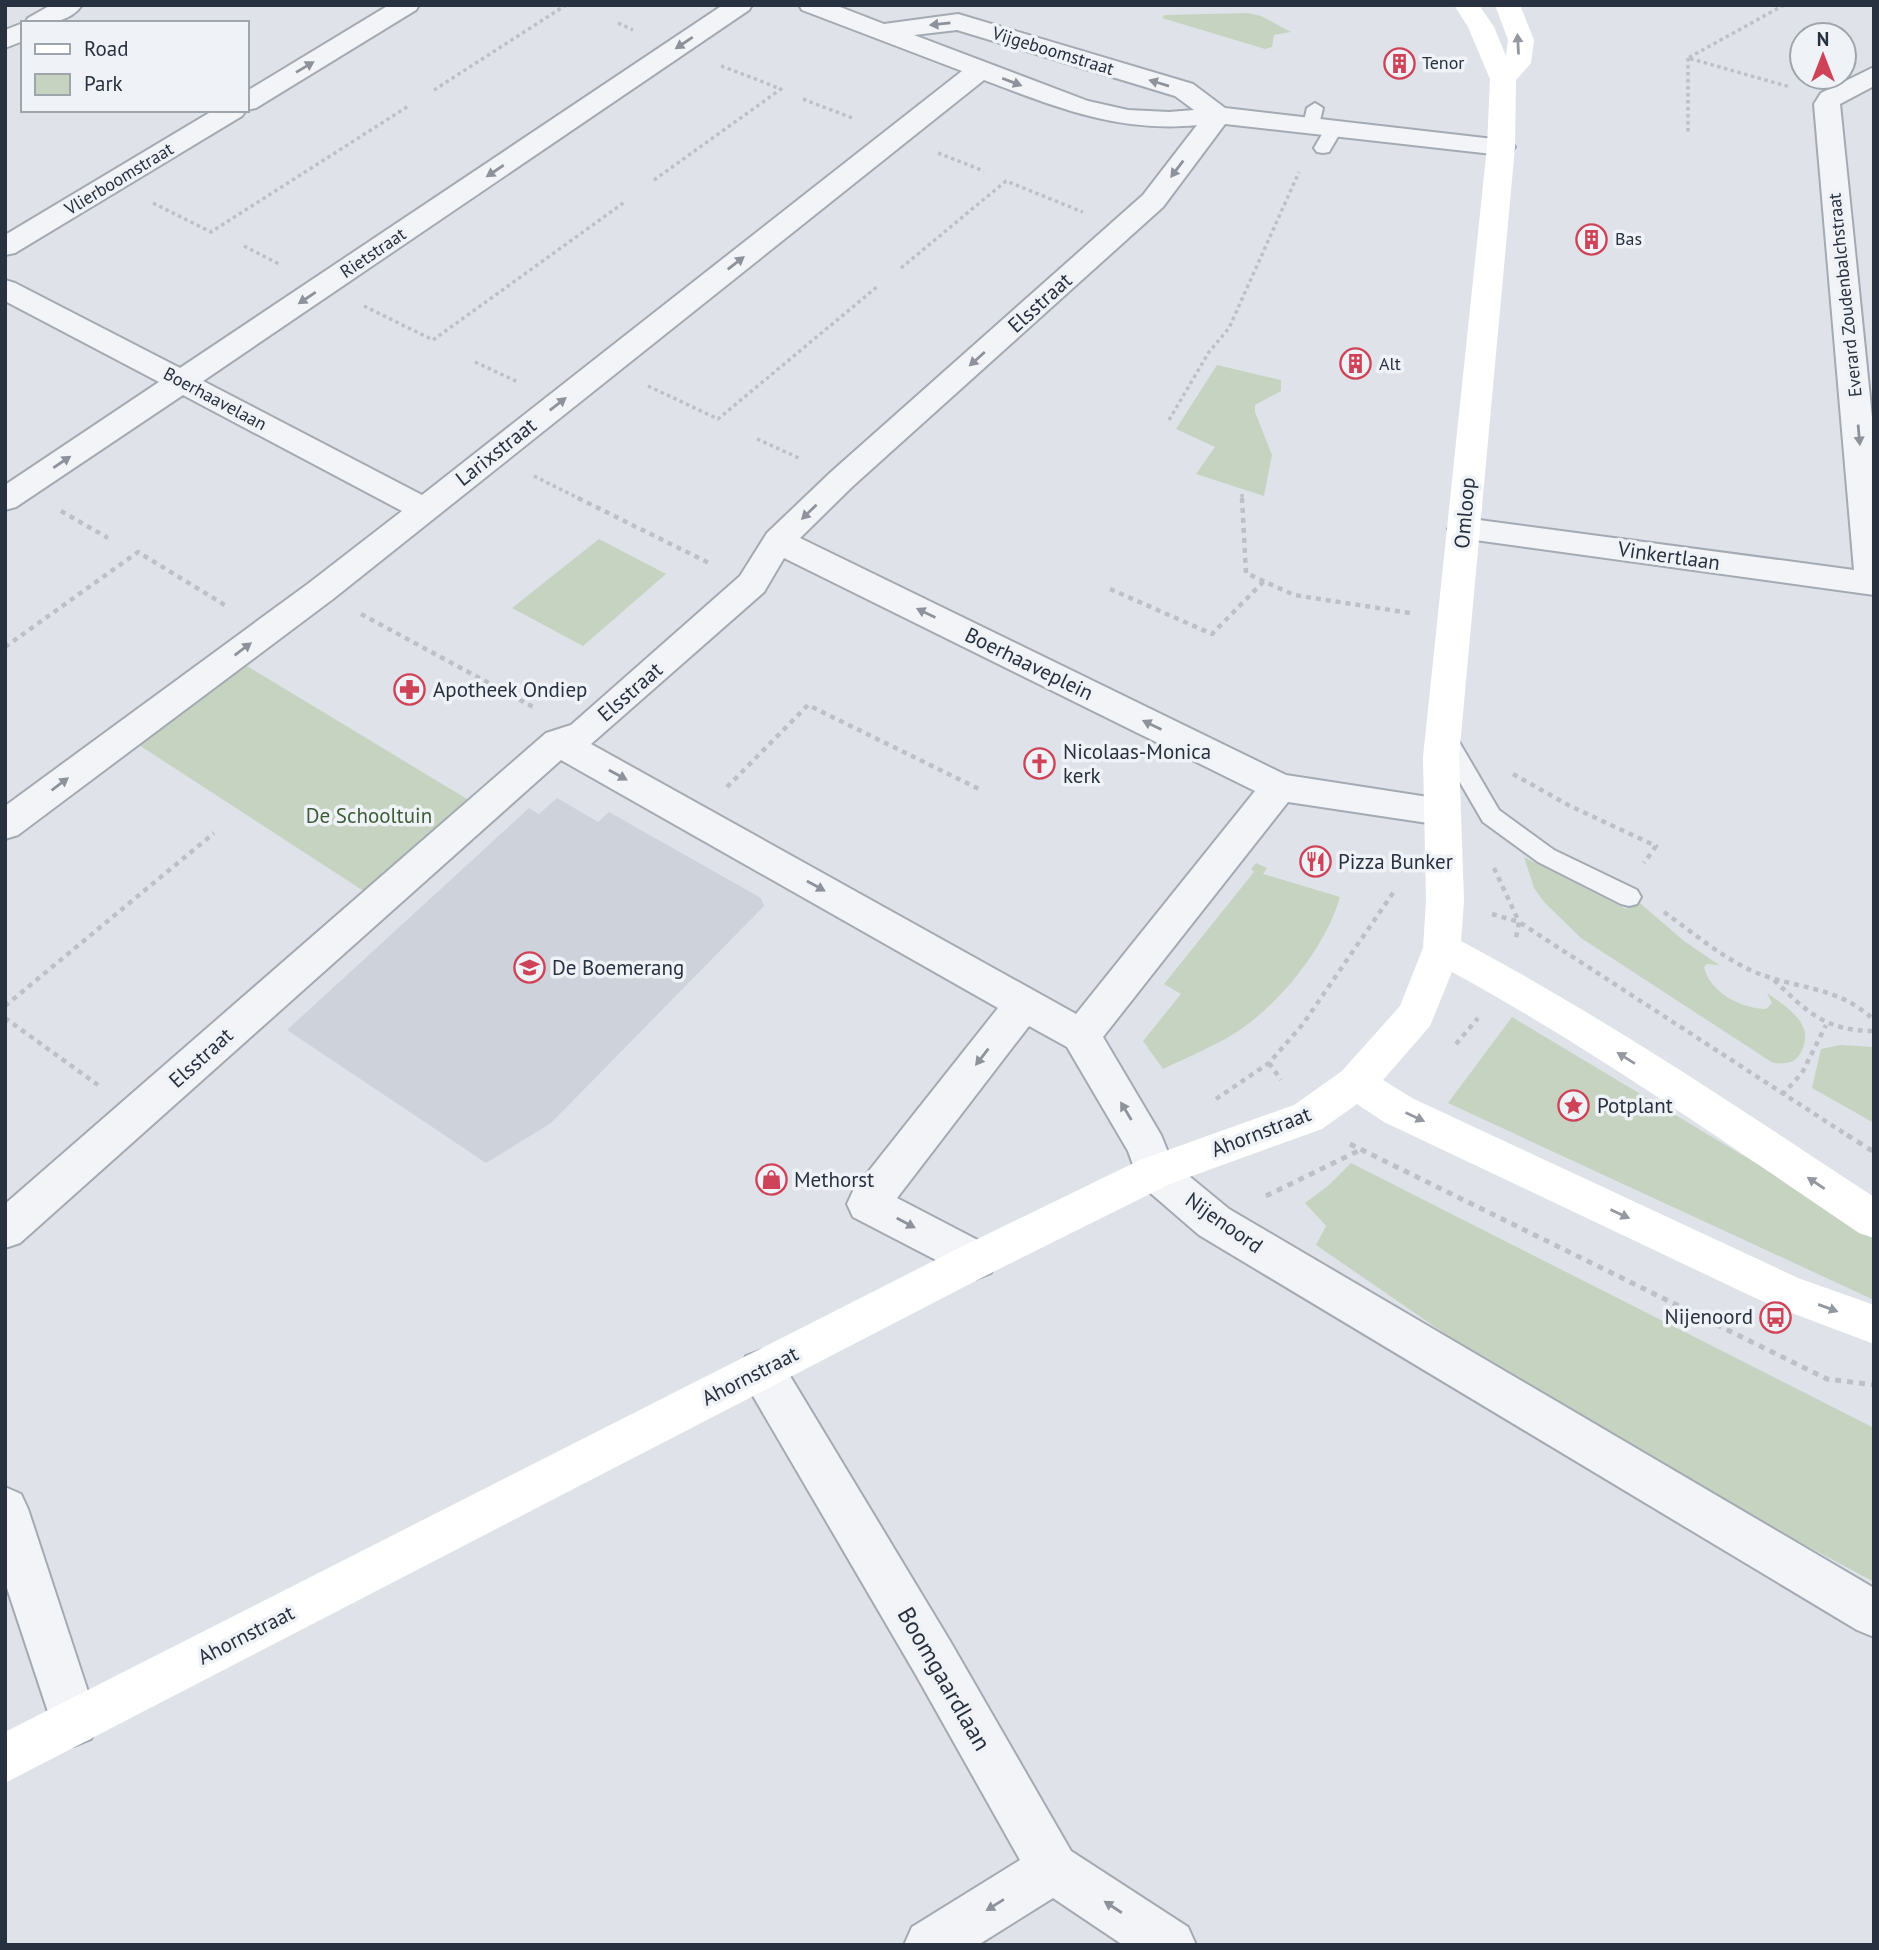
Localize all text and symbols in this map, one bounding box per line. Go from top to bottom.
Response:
one-way arrow [929,19,951,30]
legend [21,21,248,112]
street label: Vijgeboomstraat [989,21,1117,80]
north arrow [1788,21,1858,91]
text: N [1817,27,1829,51]
one-way arrow [1513,33,1524,55]
text: Road [84,35,128,62]
one-way arrow [674,37,694,50]
building icon: Tenor [1382,46,1416,80]
place label: Tenor [1422,51,1464,74]
one-way arrow [296,60,315,73]
text: Park [84,70,123,97]
one-way arrow [1002,76,1023,87]
one-way arrow [1148,77,1169,87]
street label: Vlierboomstraat [59,137,177,221]
one-way arrow [1170,160,1184,178]
one-way arrow [486,164,504,178]
street label: Everard Zoudenbalchstraat [1822,192,1867,398]
street label: Rietstraat [335,222,410,283]
building icon: Bas [1575,222,1609,256]
place label: Bas [1615,227,1642,250]
one-way arrow [727,256,745,270]
street label: Elsstraat [1002,267,1077,339]
one-way arrow [298,291,316,305]
building icon: Alt [1339,347,1373,381]
one-way arrow [969,351,986,367]
place label: Alt [1379,352,1401,375]
street label: Boerhaavelaan [160,362,271,435]
one-way arrow [548,396,566,411]
street label: Larixstraat [450,412,542,492]
one-way arrow [1854,424,1865,446]
one-way arrow [53,455,71,469]
street label: Omloop [1448,476,1481,550]
one-way arrow [800,503,817,520]
street label: Vinkertlaan [1615,535,1722,576]
one-way arrow [916,608,936,619]
street label: Boerhaaveplein [961,621,1098,706]
one-way arrow [234,642,252,656]
street label: Elsstraat [592,656,668,727]
pharmacy icon: Apotheek Ondiep [393,673,427,707]
place label: Apotheek Ondiep [433,676,587,703]
one-way arrow [1142,719,1162,730]
place label: Nicolaas-Monica kerk [1063,738,1211,789]
church icon: Nicolaas-Monica kerk [1023,747,1057,781]
one-way arrow [608,769,627,781]
one-way arrow [51,778,69,792]
park label: De Schooltuin [306,802,432,829]
restaurant icon: Pizza Bunker [1298,845,1332,879]
place label: Pizza Bunker [1338,848,1453,875]
one-way arrow [806,880,826,892]
school or university icon: De Boemerang [512,951,546,985]
place label: De Boemerang [552,954,684,981]
street label: Elsstraat [163,1022,238,1094]
one-way arrow [975,1048,990,1066]
one-way arrow [1616,1052,1636,1065]
place icon: Potplant [1557,1089,1591,1123]
place label: Potplant [1597,1092,1673,1119]
street label: Ahornstraat [1207,1100,1315,1163]
one-way arrow [1119,1101,1132,1120]
one-way arrow [1404,1112,1425,1123]
shop icon: Methorst [754,1163,788,1197]
place label: Methorst [794,1166,874,1193]
one-way arrow [1807,1176,1825,1190]
street label: Nijenoord [1180,1186,1268,1259]
one-way arrow [1610,1209,1630,1220]
one-way arrow [896,1218,916,1229]
bus stop icon: Nijenoord [1759,1300,1793,1334]
one-way arrow [1817,1302,1838,1313]
place label: Nijenoord [1665,1303,1753,1330]
street label: Ahornstraat [697,1340,803,1411]
street label: Ahornstraat [193,1599,299,1670]
street label: Boomgaardlaan [891,1601,998,1756]
one-way arrow [986,1898,1005,1911]
one-way arrow [1103,1901,1122,1914]

